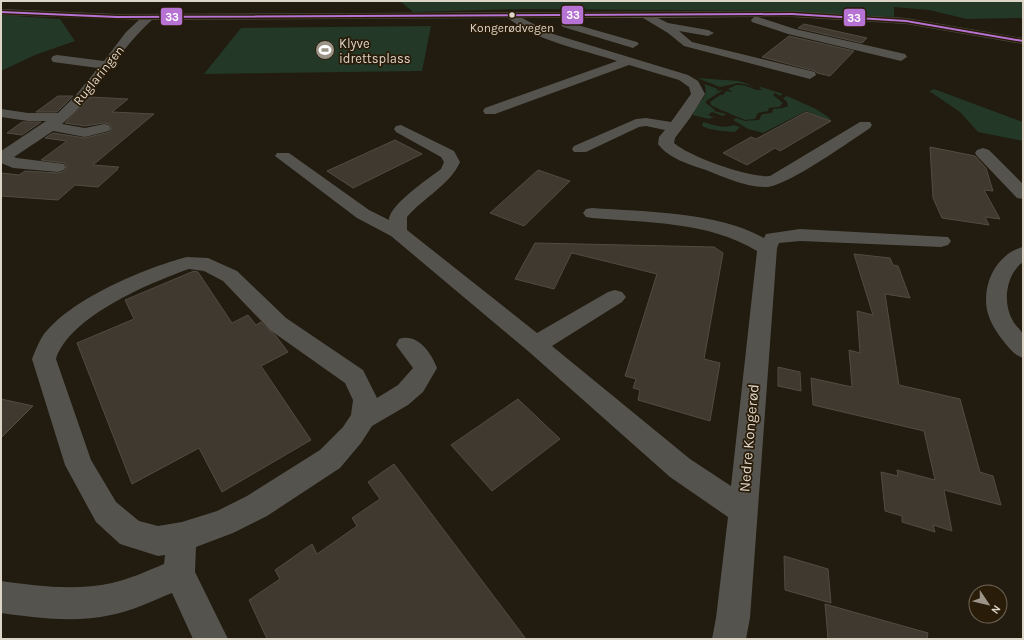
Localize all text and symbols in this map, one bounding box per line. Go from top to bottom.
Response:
line badge: 33 [561,5,584,25]
line badge: 33 [160,7,183,26]
line badge: 33 [843,8,866,27]
text: 33 [566,9,580,22]
marker: Kongerødvegen [507,10,517,20]
text: 33 [165,11,179,24]
text: 33 [847,12,861,25]
place label: Kongerødvegen [470,21,554,35]
place label: Klyve idrettsplass [339,36,411,66]
sports icon: Klyve idrettsplass [314,39,336,61]
street label: Ruglaringen [70,43,127,108]
street label: Nedre Kongerød [735,383,763,493]
north arrow [968,584,1008,624]
text: N [988,602,1003,616]

